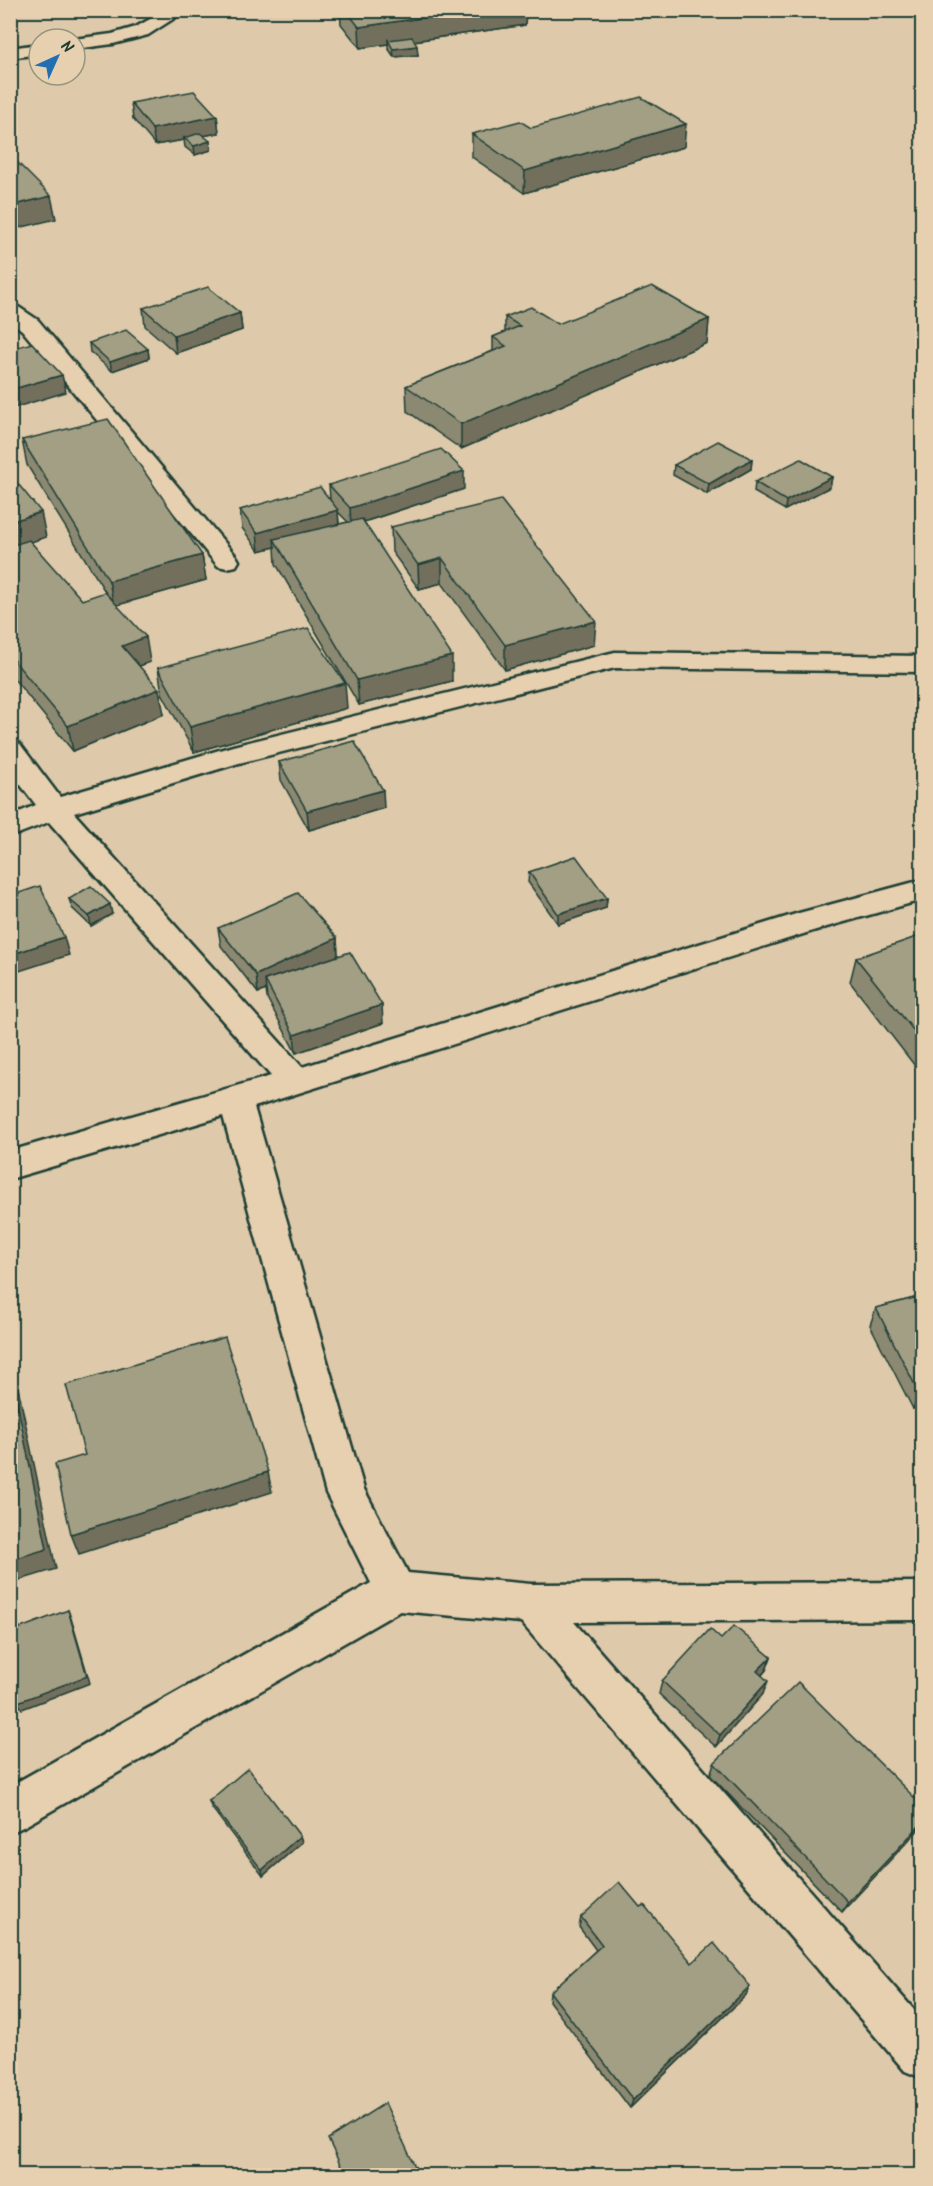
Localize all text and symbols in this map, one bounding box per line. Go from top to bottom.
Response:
north arrow [27,27,87,87]
text: N [54,35,79,60]

